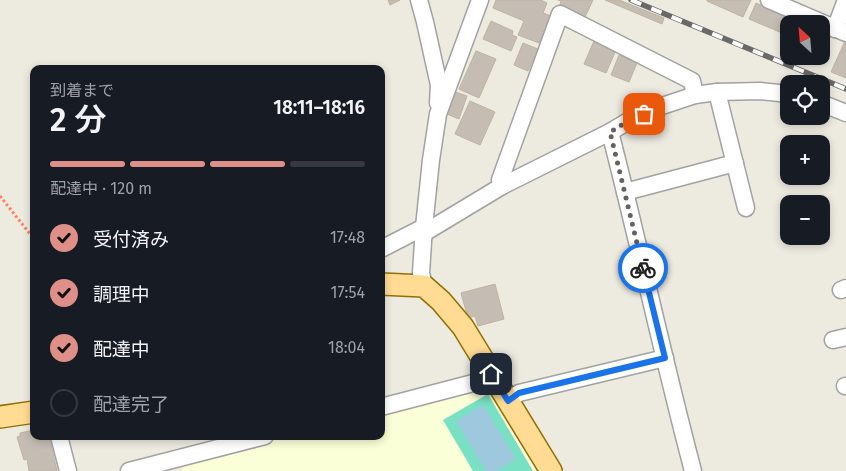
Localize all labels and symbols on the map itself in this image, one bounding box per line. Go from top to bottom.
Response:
north arrow [780,15,830,65]
pin [623,93,665,135]
courier [618,243,668,293]
pin [470,353,512,395]

